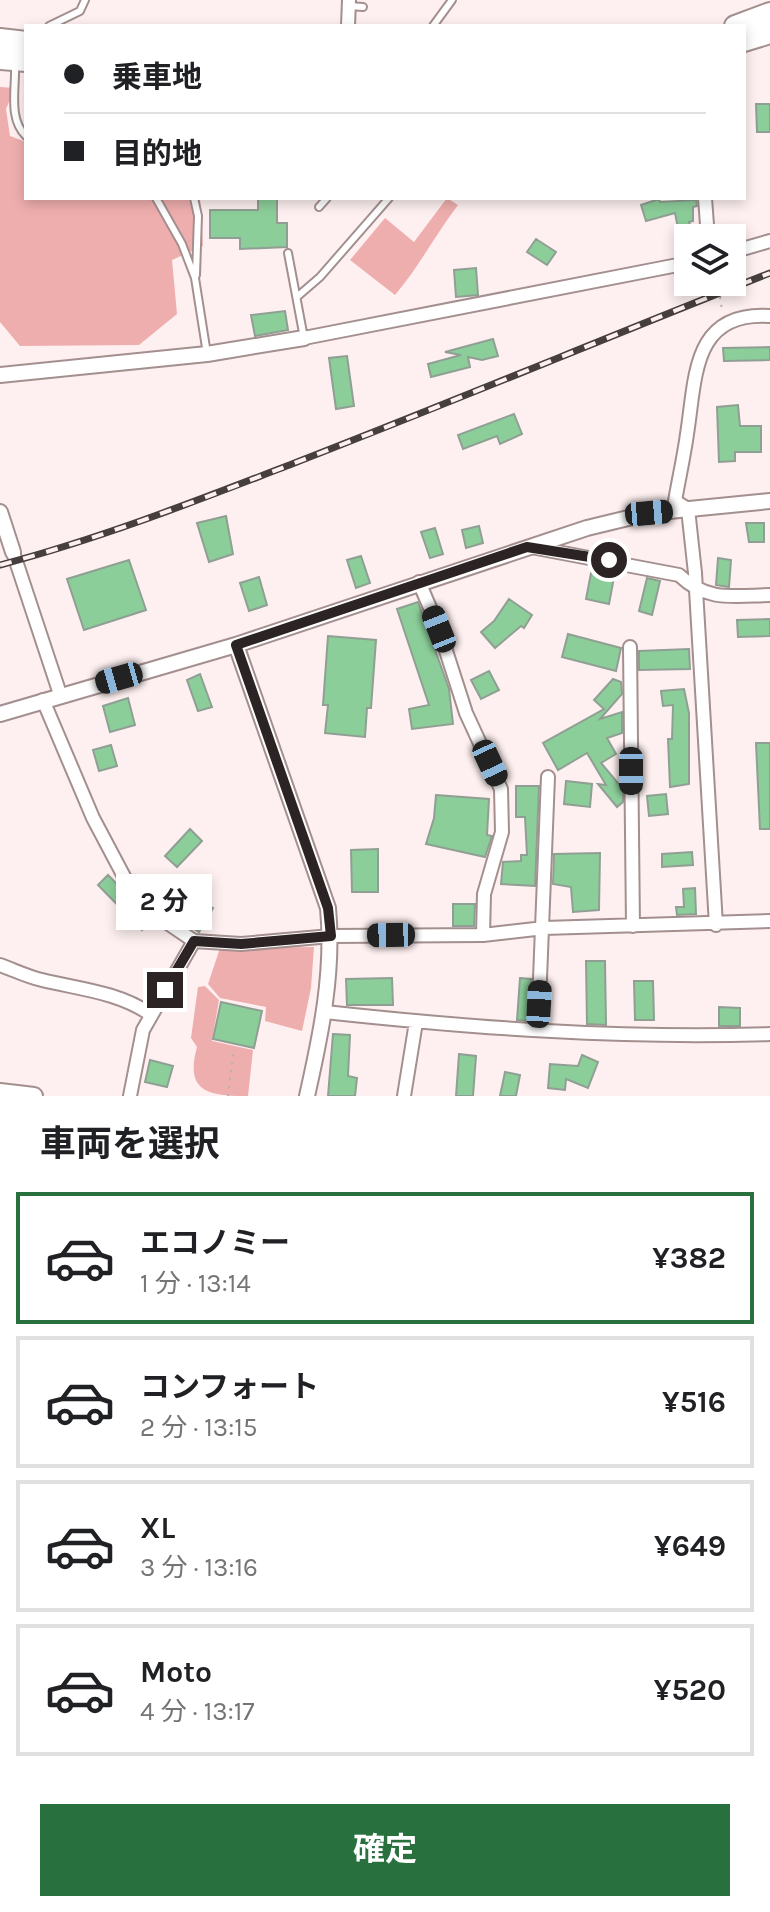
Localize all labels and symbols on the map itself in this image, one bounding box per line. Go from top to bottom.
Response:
car [624,499,674,527]
route start [591,542,627,578]
car [419,602,459,656]
car [93,660,145,696]
car [469,736,511,790]
car [619,747,643,795]
callout: 2 分 [117,874,213,930]
car [367,923,415,947]
route end [147,972,183,1008]
car [526,979,552,1029]

